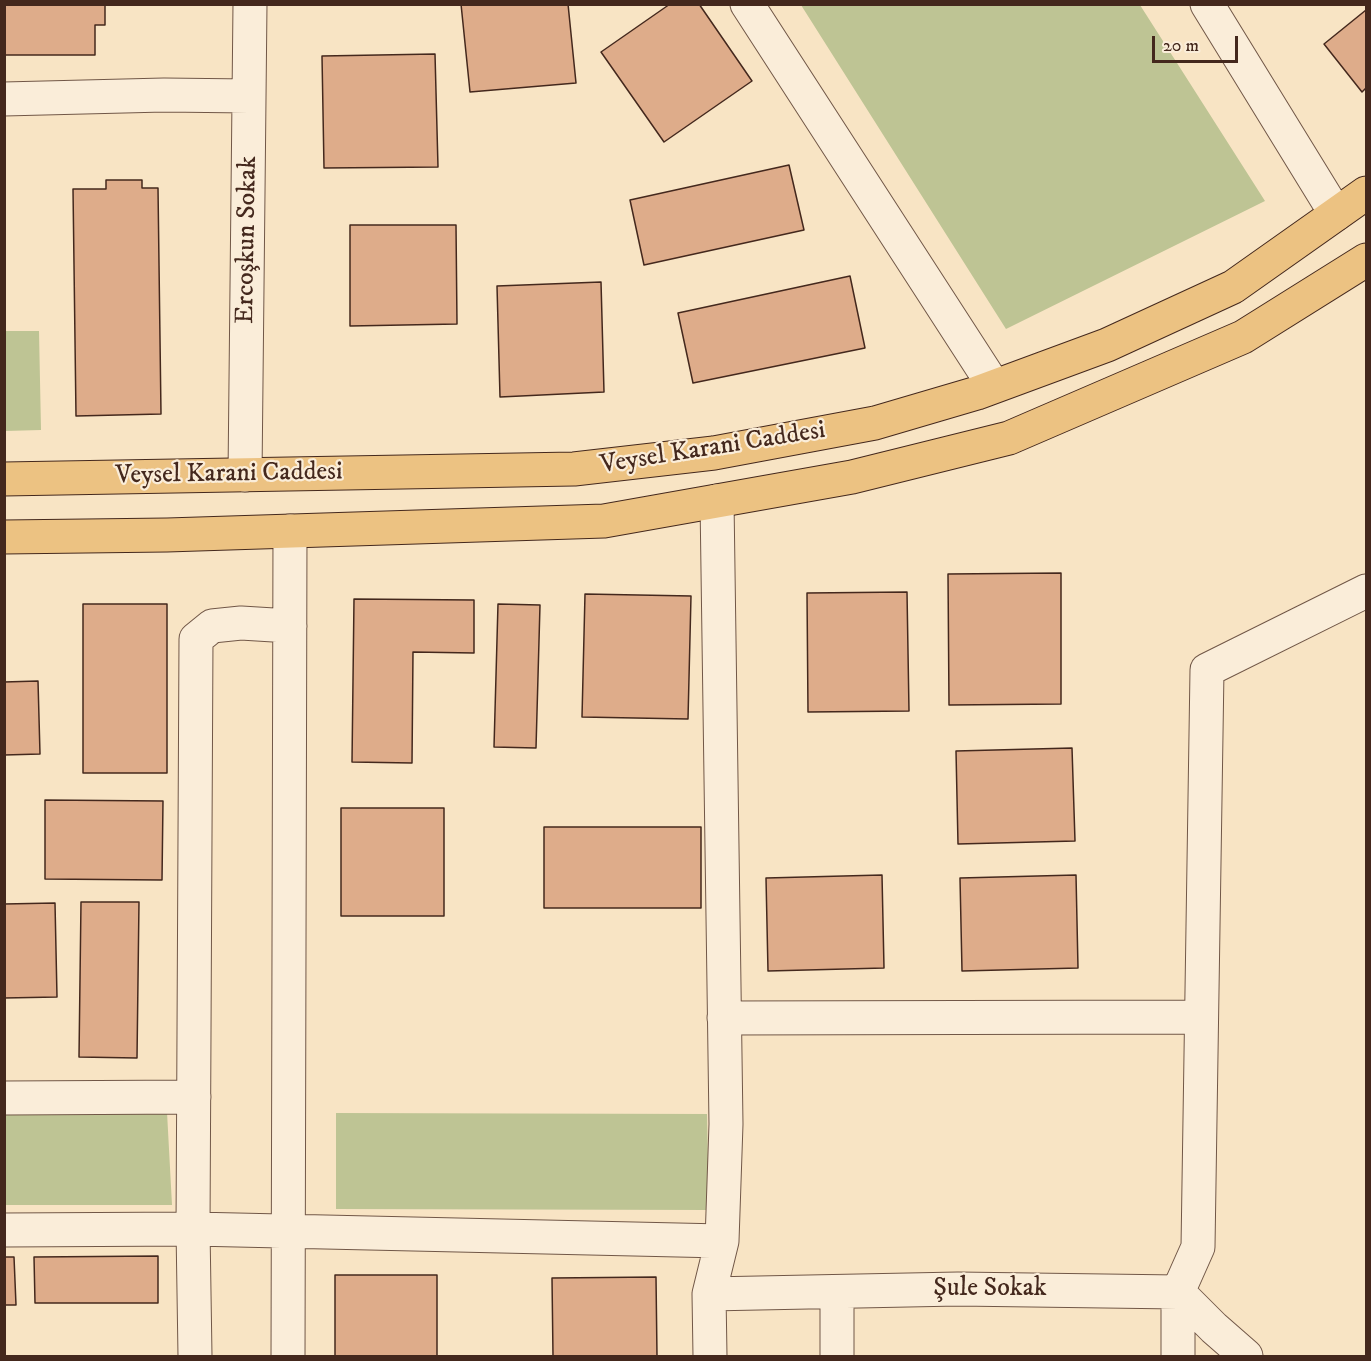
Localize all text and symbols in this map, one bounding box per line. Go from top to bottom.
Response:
scale bar [1155,24,1240,62]
text: 20 m [1163,35,1199,57]
street label: Ercoşkun Sokak [231,156,265,324]
street label: Veysel Karani Caddesi [598,416,828,482]
street label: Veysel Karani Caddesi [115,457,343,493]
street label: Şule Sokak [933,1274,1047,1306]

